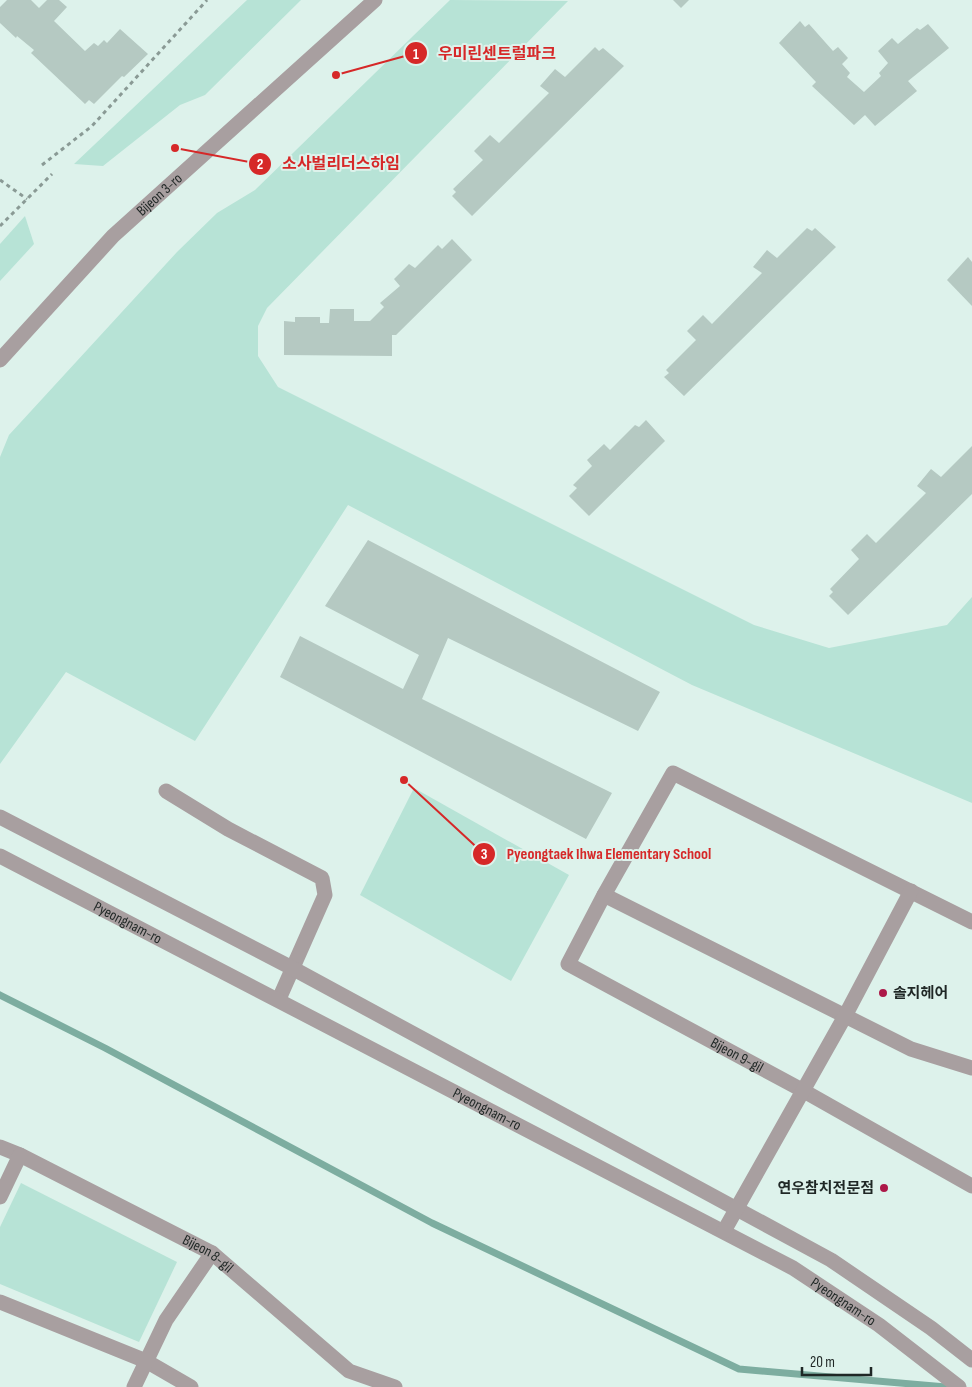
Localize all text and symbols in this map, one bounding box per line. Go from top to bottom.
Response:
callout: 우미린센트럴파크 [404,38,566,69]
text: 1 [413,45,419,64]
text: 우미린센트럴파크 [438,45,556,64]
callout: 소사벌리더스하임 [247,148,410,179]
text: 2 [257,155,263,174]
text: 소사벌리더스하임 [282,155,400,174]
street label: Bijeon 3-ro [132,169,186,220]
callout: Pyeongtaek Ihwa Elementary School [471,838,721,869]
text: 3 [481,845,488,864]
text: Pyeongtaek Ihwa Elementary School [507,845,711,864]
street label: Pyeongnam-ro [90,897,165,948]
place label: 솔지헤어 [893,984,948,1003]
marker: 솔지헤어 [877,987,889,999]
street label: Bijeon 9-gil [707,1033,767,1077]
street label: Pyeongnam-ro [450,1083,525,1135]
place label: 연우참치전문점 [777,1179,874,1198]
marker: 연우참치전문점 [878,1182,890,1194]
street label: Bijeon 8-gil [179,1230,238,1277]
street label: Pyeongnam-ro [807,1273,880,1330]
scale bar [802,1344,871,1376]
text: 20 m [810,1353,835,1372]

